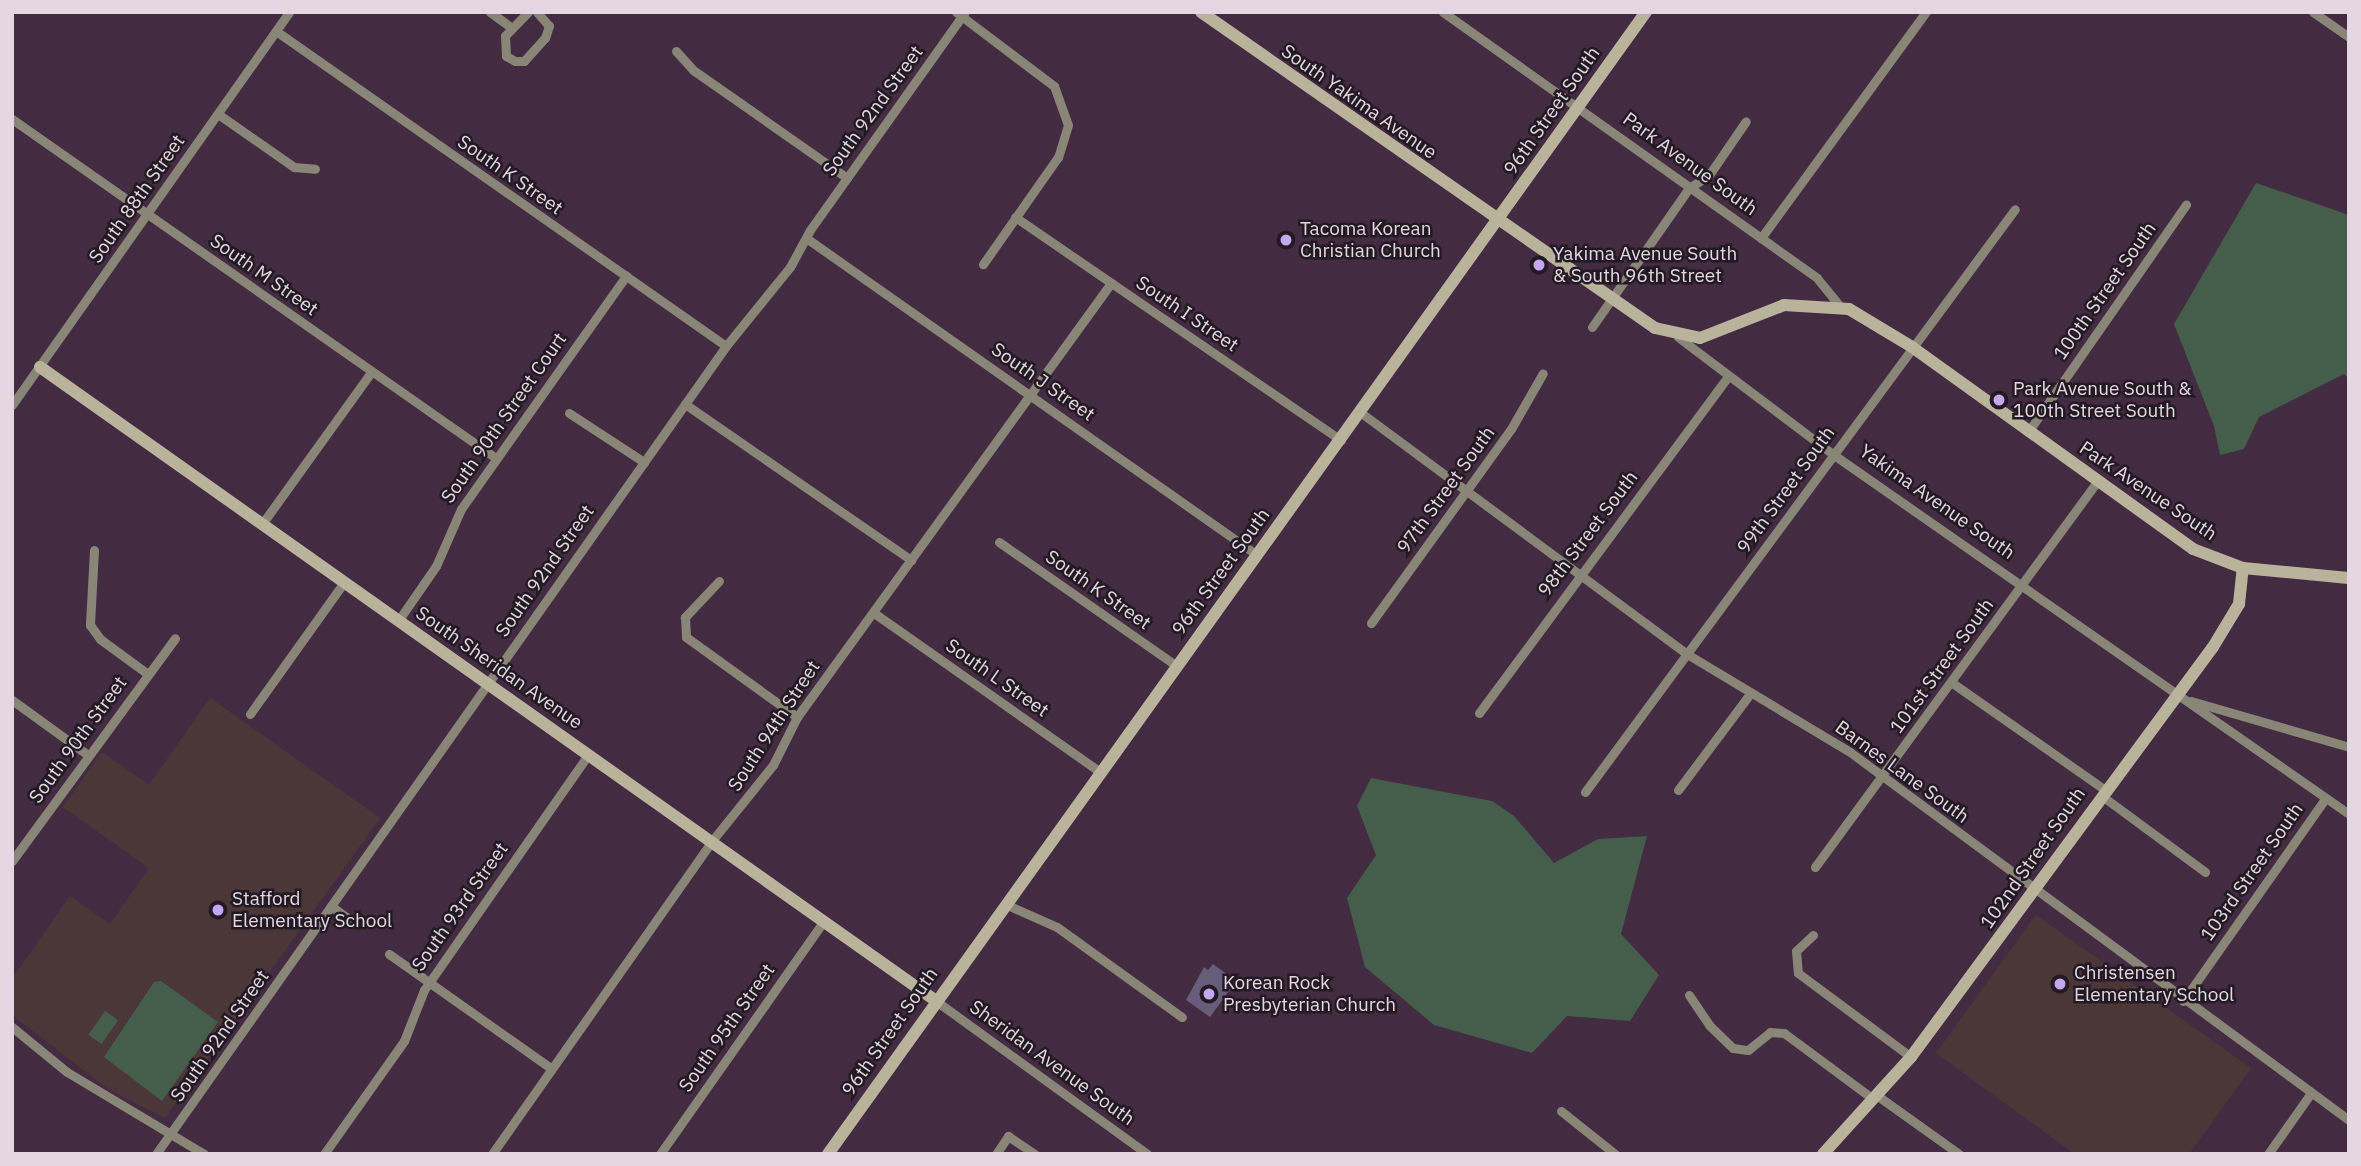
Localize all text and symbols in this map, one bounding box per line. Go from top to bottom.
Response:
street label: South Yakima Avenue [1277,40,1441,164]
street label: South 92nd Street [818,41,928,181]
street label: 96th Street South [1499,43,1605,179]
street label: Park Avenue South [1618,108,1762,220]
street label: South K Street [453,130,567,220]
street label: South 88th Street [84,131,190,267]
place label: Tacoma Korean Christian Church [1300,218,1441,262]
street label: 100th Street South [2049,218,2161,364]
street label: South M Street [206,229,322,321]
marker: Tacoma Korean Christian Church [1278,232,1294,248]
place label: Yakima Avenue South & South 96th Street [1553,243,1737,287]
marker: Yakima Avenue South & South 96th Street [1531,257,1547,273]
street label: South I Street [1131,271,1243,357]
street label: South 90th Street Court [437,328,571,508]
street label: South J Street [987,338,1099,426]
place label: Park Avenue South & 100th Street South [2013,378,2191,422]
marker: Park Avenue South & 100th Street South [1991,392,2007,408]
street label: 97th Street South [1392,422,1500,558]
street label: 99th Street South [1732,422,1840,558]
street label: Park Avenue South [2075,437,2221,545]
street label: Yakima Avenue South [1855,440,2019,564]
street label: 98th Street South [1533,467,1643,601]
street label: South 92nd Street [491,501,599,641]
street label: 96th Street South [1167,504,1275,640]
street label: South K Street [1041,545,1155,635]
street label: 101st Street South [1885,594,1999,738]
street label: South Sheridan Avenue [411,602,587,734]
street label: South L Street [941,634,1053,722]
street label: South 94th Street [723,656,825,796]
street label: South 90th Street [24,672,132,808]
street label: Barnes Lane South [1831,716,1973,828]
street label: 102nd Street South [1976,783,2090,933]
street label: 103rd Street South [2196,799,2308,945]
street label: South 93rd Street [407,838,513,976]
place label: Stafford Elementary School [232,888,392,932]
marker: Stafford Elementary School [210,902,226,918]
street label: South 95th Street [674,960,780,1096]
place label: Christensen Elementary School [2074,962,2234,1006]
street label: 96th Street South [837,964,943,1100]
street label: South 92nd Street [166,966,274,1106]
place label: Korean Rock Presbyterian Church [1223,972,1396,1016]
marker: Christensen Elementary School [2052,976,2068,992]
marker: Korean Rock Presbyterian Church [1201,986,1217,1002]
street label: Sheridan Avenue South [965,996,1139,1130]

